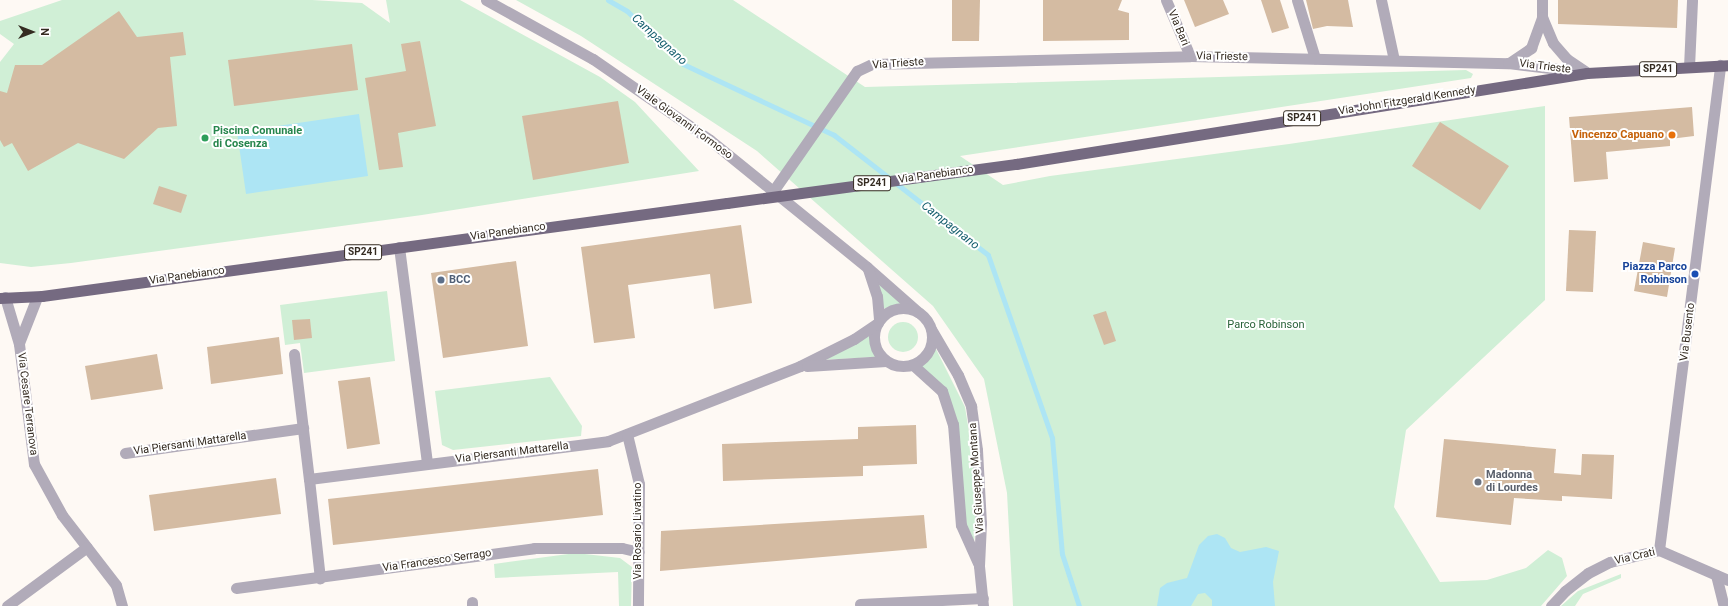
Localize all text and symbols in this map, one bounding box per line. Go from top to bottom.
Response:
street label: Via Bari [1165,8,1191,48]
water label: Campagnano [628,11,690,69]
north arrow [12,12,52,52]
text: N [38,28,51,36]
street label: Via Trieste [1196,50,1248,64]
street label: Via Trieste [872,56,924,72]
street label: Via Trieste [1518,57,1572,77]
road number: SP241 [1639,61,1677,77]
street label: Viale Giovanni Formoso [633,84,735,162]
street label: Via John Fitzgerald Kennedy [1338,84,1476,118]
road number: SP241 [1283,110,1321,126]
place label: Piscina Comunale di Cosenza [213,125,302,151]
place label: Vincenzo Capuano [1572,128,1664,142]
marker: Vincenzo Capuano [1667,130,1677,140]
marker: Piscina Comunale di Cosenza [200,133,210,143]
street label: Via Panebianco [897,163,975,187]
road number: SP241 [853,175,891,191]
water label: Campagnano [918,199,982,253]
street label: Via Panebianco [469,220,547,244]
road number: SP241 [344,244,382,260]
place label: Piazza Parco Robinson [1623,261,1687,287]
street label: Via Panebianco [148,264,226,288]
marker: Piazza Parco Robinson [1690,269,1700,279]
place label: BCC [449,273,470,287]
marker: BCC [436,275,446,285]
street label: Via Busento [1678,302,1698,362]
park label: Parco Robinson [1227,318,1305,332]
street label: Via Cesare Terranova [14,352,40,456]
street label: Via Giuseppe Montana [967,422,987,534]
street label: Via Piersanti Mattarella [133,430,247,458]
street label: Via Piersanti Mattarella [455,440,569,466]
place label: Madonna di Lourdes [1486,469,1538,495]
marker: Madonna di Lourdes [1473,477,1483,487]
street label: Via Rosario Livatino [631,483,645,579]
street label: Via Crati [1613,546,1657,568]
street label: Via Francesco Serrago [382,547,492,575]

